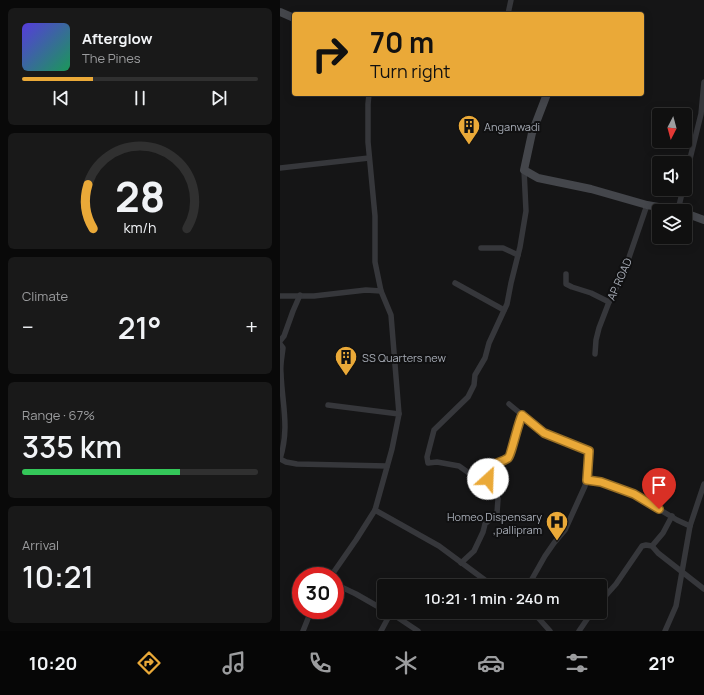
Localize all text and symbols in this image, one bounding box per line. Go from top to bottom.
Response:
text: 70 m [370,23,434,61]
text: Afterglow [82,28,153,49]
icon: right [304,28,356,80]
text: The Pines [82,49,141,67]
text: Turn right [370,59,451,83]
icon: previous [50,87,72,109]
icon: pause [129,87,151,109]
icon: next [208,87,230,109]
north arrow [652,108,692,148]
map controls [652,108,692,244]
building icon: Anganwadi [456,113,482,146]
place label: Anganwadi [484,119,540,134]
button: sound [652,156,692,196]
text: 28 [115,168,165,224]
button: layers [652,204,692,244]
text: km/h [123,217,157,236]
street label: AP ROAD [603,255,635,303]
text: Climate [22,287,68,305]
text: 21° [118,307,161,348]
text: − [22,312,34,342]
text: + [245,312,258,342]
building icon: SS Quarters new [333,344,359,377]
place label: SS Quarters new [362,350,447,365]
text: Range · 67% [22,406,95,424]
text: 335 km [22,426,122,467]
position arrow [467,458,509,500]
pin [642,468,676,509]
icon: arrive [648,474,670,496]
place label: Homeo Dispensary ,pallipram [447,509,542,537]
hospital icon: Homeo Dispensary ,pallipram [544,509,570,542]
text: Arrival [22,536,59,554]
text: 10:21 [22,556,94,597]
speed limit sign: 30 [292,567,344,619]
text: 10:21 · 1 min · 240 m [425,588,559,609]
icon: directions [135,649,163,677]
icon: music [220,649,248,677]
icon: phone [306,649,334,677]
icon: climate [392,649,420,677]
icon: car [477,649,505,677]
icon: filters [563,649,591,677]
text: 10:20 [29,651,77,675]
text: 21° [648,651,675,675]

